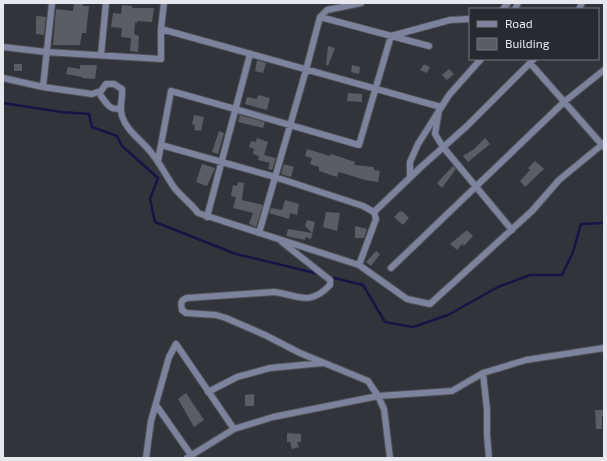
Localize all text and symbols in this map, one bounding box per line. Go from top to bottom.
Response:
legend [469,8,599,60]
text: Road [505,16,533,30]
text: Building [505,36,550,50]

